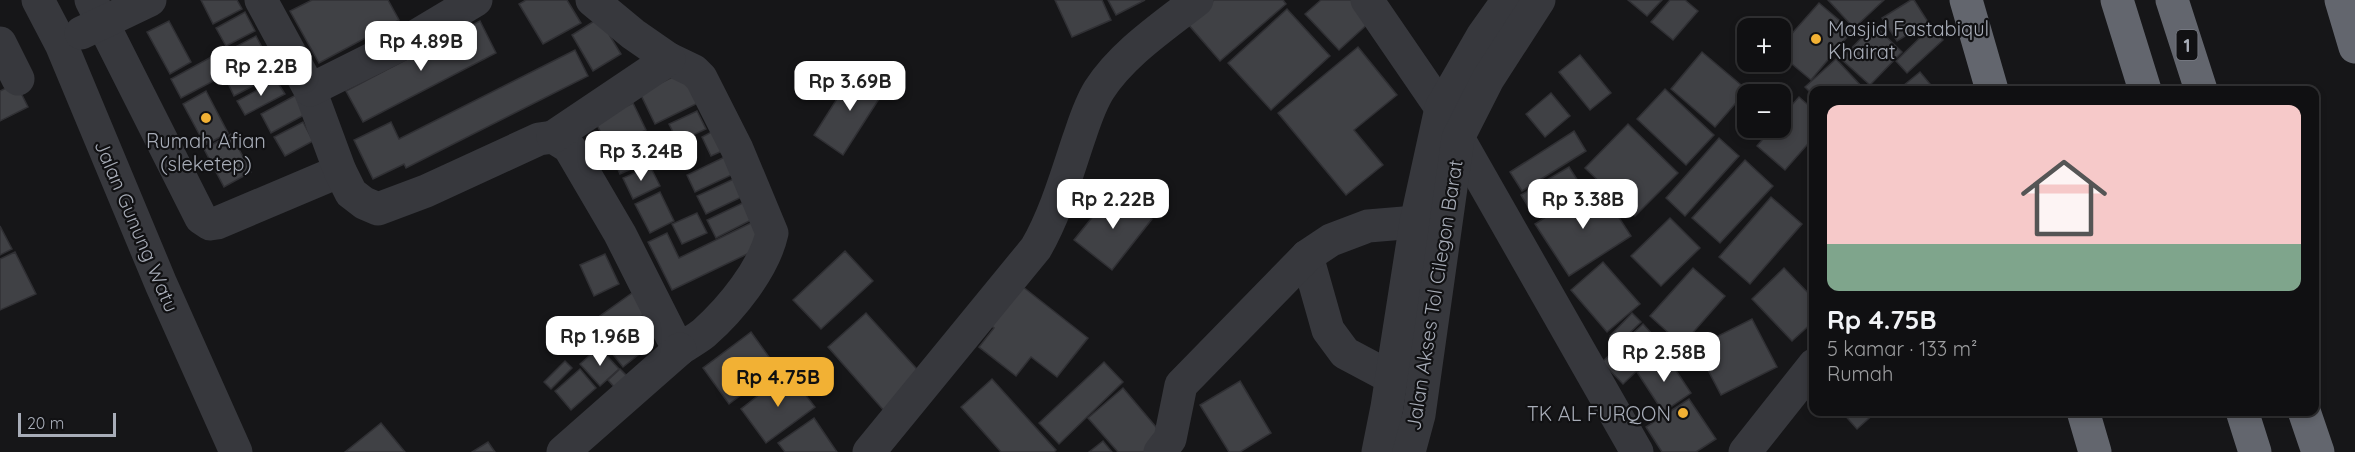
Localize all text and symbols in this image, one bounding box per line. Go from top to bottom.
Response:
place label: Masjid Fastabiqul Khairat [1828,16,1989,64]
map controls [1737,18,1791,138]
button: + [1737,18,1791,72]
pin: Rp 4.89B [359,21,483,72]
text: Rp 4.89B [379,28,463,53]
road number: 1 [2176,30,2198,60]
marker: Masjid Fastabiqul Khairat [1809,32,1823,46]
pin: Rp 2.2B [206,46,316,97]
text: Rp 2.2B [225,53,297,78]
pin: Rp 3.69B [788,61,912,112]
text: Rp 3.69B [808,68,892,93]
button: − [1737,84,1791,138]
marker: Rumah Afian (sleketep) [199,111,213,125]
place label: Rumah Afian (sleketep) [146,128,266,176]
pin: Rp 3.24B [579,131,703,182]
street label: Jalan Gunung Watu [89,136,185,316]
text: Rp 3.24B [599,138,683,163]
icon: home [2010,144,2118,252]
street label: Jalan Akses Tol Cilegon Barat [1400,158,1468,432]
pin: Rp 2.22B [1051,179,1175,230]
pin: Rp 3.38B [1521,179,1645,230]
text: Rp 2.22B [1071,186,1155,211]
text: Rp 3.38B [1542,186,1624,211]
text: Rp 4.75B [1827,303,1937,336]
pin: Rp 1.96B [538,316,662,367]
text: Rp 1.96B [560,323,640,348]
pin: Rp 2.58B [1602,332,1726,383]
text: 5 kamar · 133 m² [1827,336,1977,361]
text: Rp 2.58B [1622,339,1706,364]
pin: Rp 4.75B [716,357,840,408]
text: Rumah [1827,361,1893,386]
text: Rp 4.75B [736,364,820,389]
place label: TK AL FURQON [1527,401,1671,426]
marker: TK AL FURQON [1676,406,1690,420]
scale bar [18,410,116,438]
text: 20 m [27,413,64,433]

